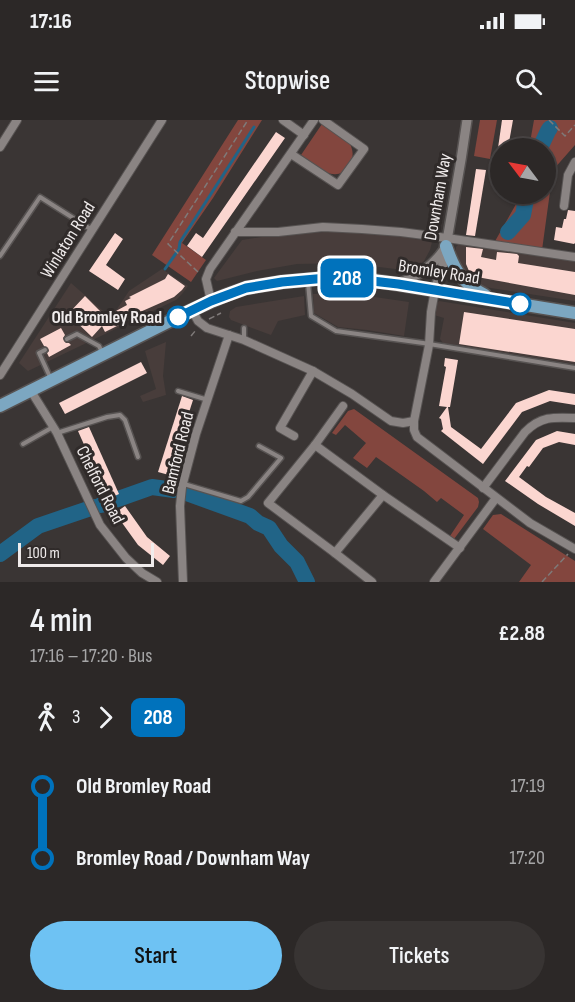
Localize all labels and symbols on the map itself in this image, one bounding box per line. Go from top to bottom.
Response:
north arrow [490,138,556,204]
street label: Downham Way [420,152,456,242]
street label: Winlaton Road [36,198,100,282]
street label: Bromley Road [397,255,481,289]
line badge: 208 [312,258,382,298]
unlabelled marker [509,293,531,315]
marker: Old Bromley Road [167,306,189,328]
place label: Old Bromley Road [51,307,162,328]
street label: Bamford Road [158,410,198,496]
street label: Chelford Road [71,443,129,527]
scale bar [18,540,154,568]

